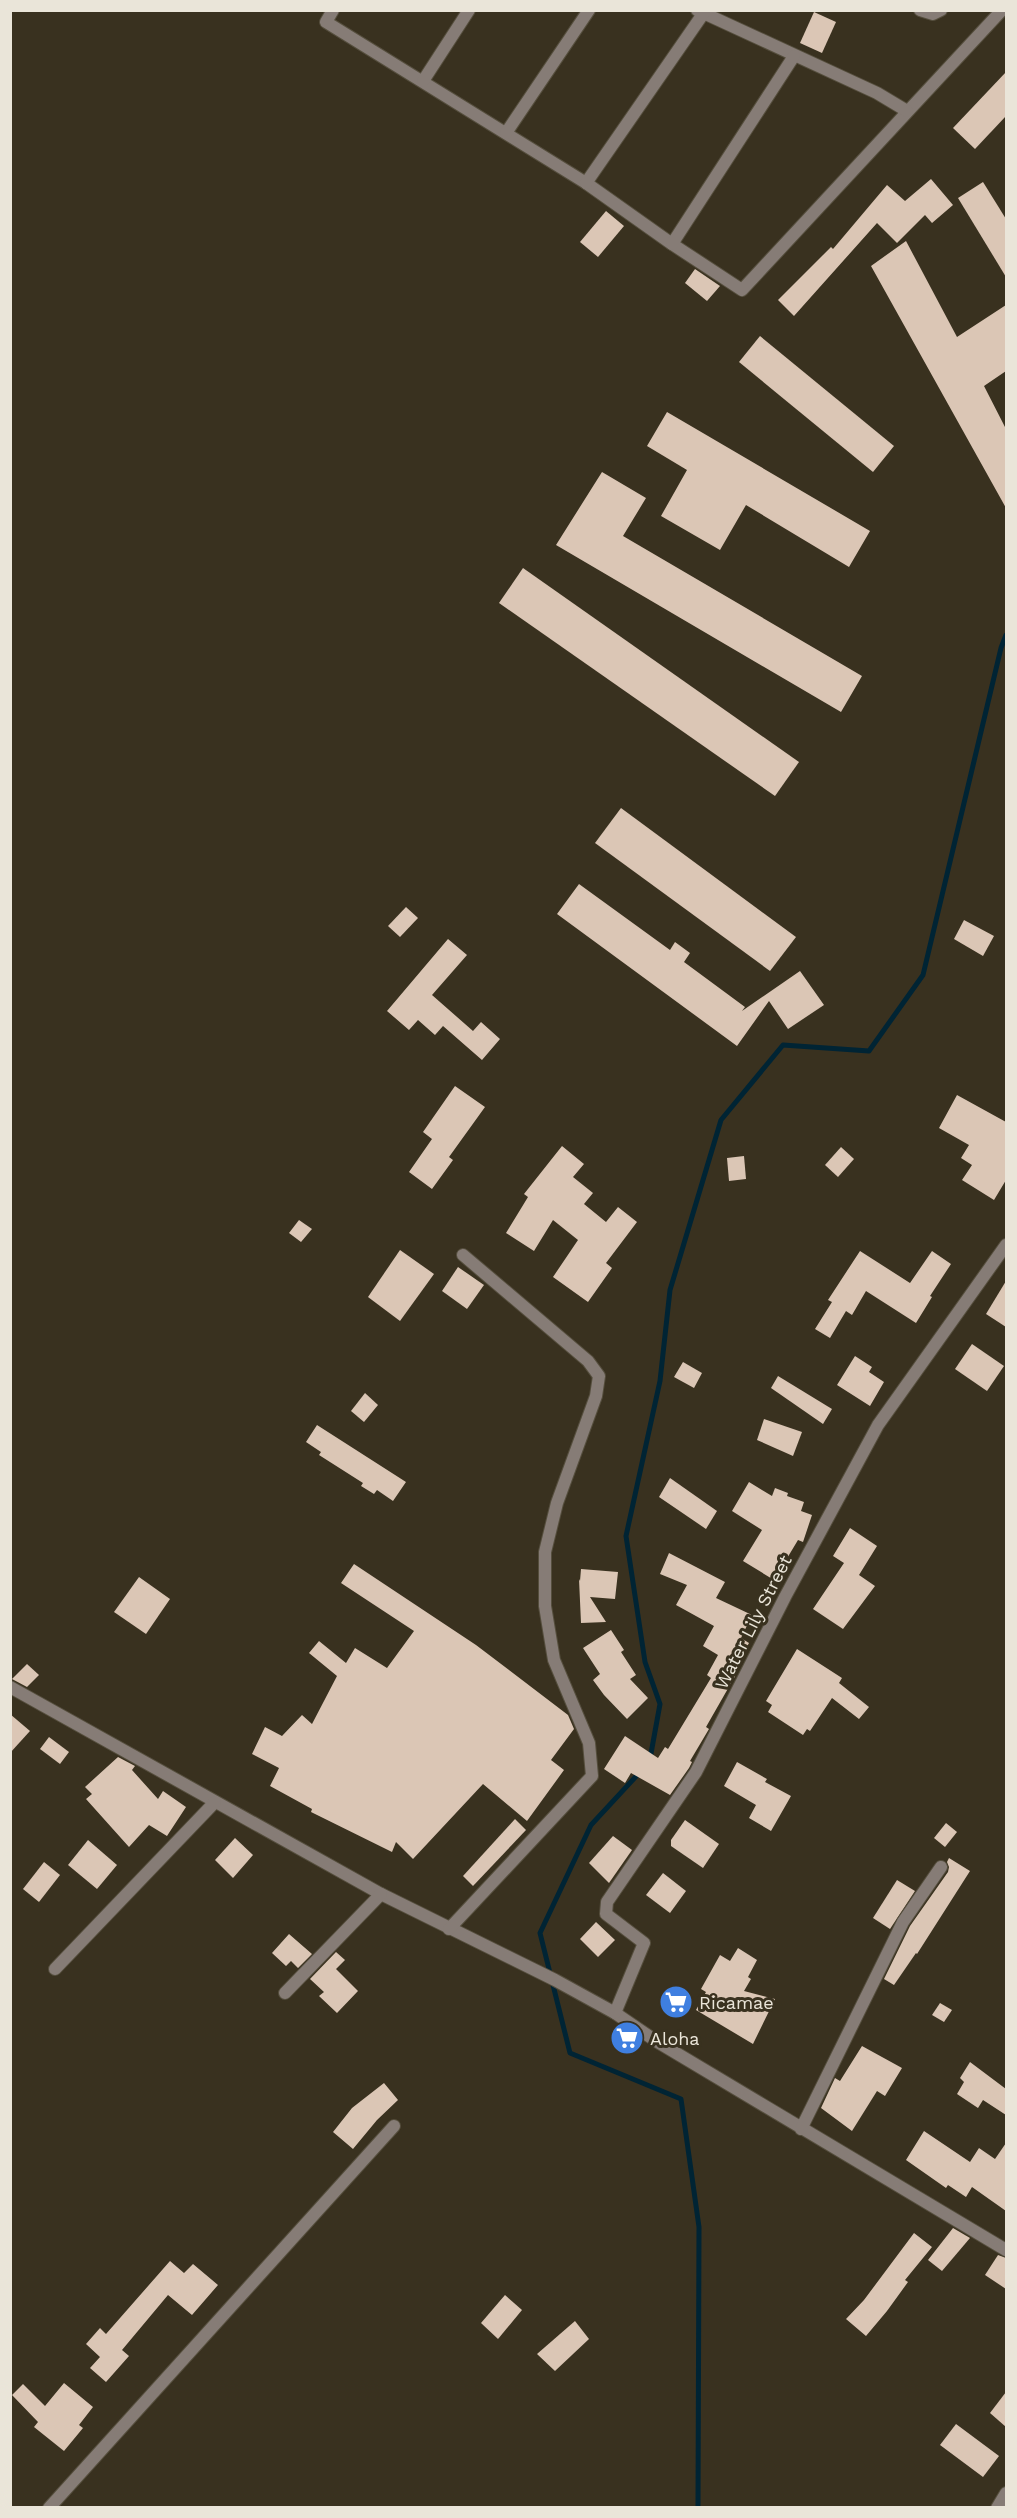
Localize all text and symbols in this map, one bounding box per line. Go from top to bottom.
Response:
street label: Water Lily Street [710,1551,796,1692]
supermarket icon: Ricamae [658,1984,694,2020]
place label: Ricamae [699,1992,774,2013]
supermarket icon: Aloha [609,2020,645,2056]
place label: Aloha [650,2028,700,2049]

